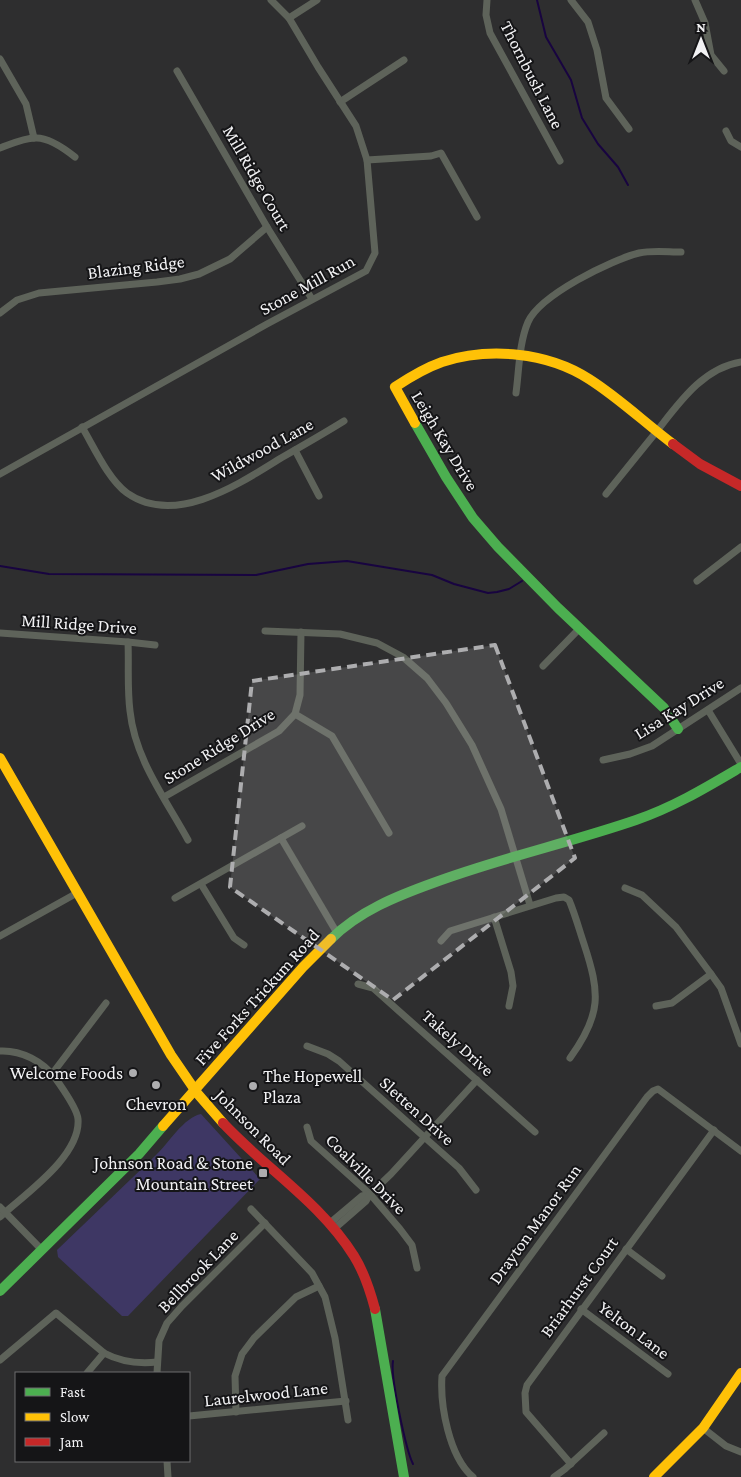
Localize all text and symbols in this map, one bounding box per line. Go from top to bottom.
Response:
north arrow [676,15,726,65]
street label: Thornbush Lane [496,18,568,132]
text: N [696,19,706,35]
street label: Mill Ridge Court [219,122,296,235]
street label: Stone Mill Run [256,250,358,319]
street label: Blazing Ridge [86,251,186,283]
street label: Leigh Kay Drive [407,388,483,494]
street label: Wildwood Lane [207,414,317,486]
street label: Mill Ridge Drive [21,610,137,638]
street label: Lisa Kay Drive [631,673,727,743]
street label: Stone Ridge Drive [160,704,278,788]
street label: Five Forks Trickum Road [191,924,324,1069]
street label: Takely Drive [418,1006,498,1080]
place label: Welcome Foods [10,1063,123,1083]
place label: The Hopewell Plaza [263,1066,363,1107]
marker: Welcome Foods [127,1067,139,1079]
street label: Sletten Drive [376,1072,458,1150]
marker: Chevron [150,1079,162,1091]
marker: The Hopewell Plaza [247,1080,259,1092]
street label: Johnson Road [209,1083,295,1169]
place label: Chevron [125,1094,187,1114]
street label: Coalville Drive [322,1130,410,1218]
place label: Johnson Road & Stone Mountain Street [92,1153,254,1194]
street label: Drayton Manor Run [485,1160,585,1288]
marker: Johnson Road & Stone Mountain Street [257,1167,269,1179]
street label: Bellbrook Lane [154,1225,242,1317]
street label: Briarhurst Court [536,1232,623,1341]
street label: Yelton Lane [595,1297,673,1363]
legend [15,1372,190,1462]
street label: Laurelwood Lane [203,1378,329,1410]
text: Fast [60,1384,86,1400]
text: Slow [60,1409,90,1425]
text: Jam [58,1434,83,1451]

